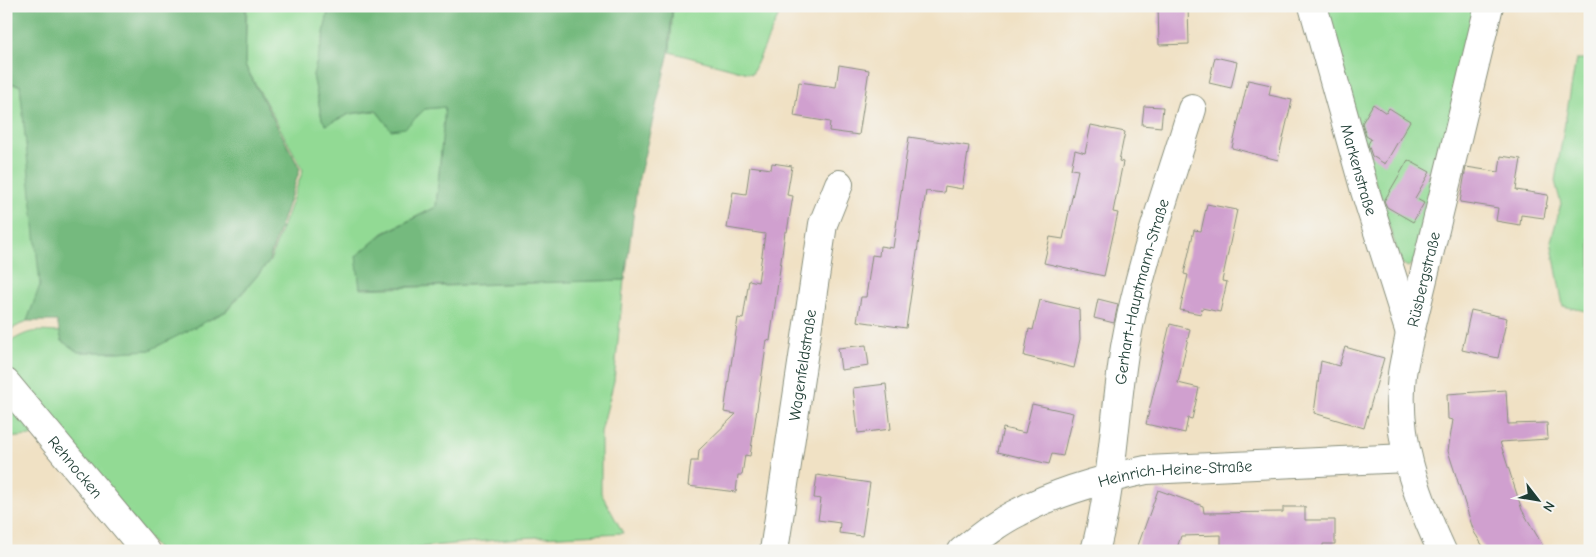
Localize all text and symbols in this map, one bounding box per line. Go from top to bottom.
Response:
street label: Markenstraße [1337,122,1380,218]
street label: Gerhart-Hauptmann-Straße [1112,197,1173,386]
street label: Rüsbergstraße [1404,230,1444,329]
street label: Wagenfeldstraße [786,308,820,422]
street label: Rehnocken [44,433,106,502]
street label: Heinrich-Heine-Straße [1096,457,1253,491]
north arrow [1514,474,1564,524]
text: N [1539,498,1558,515]

